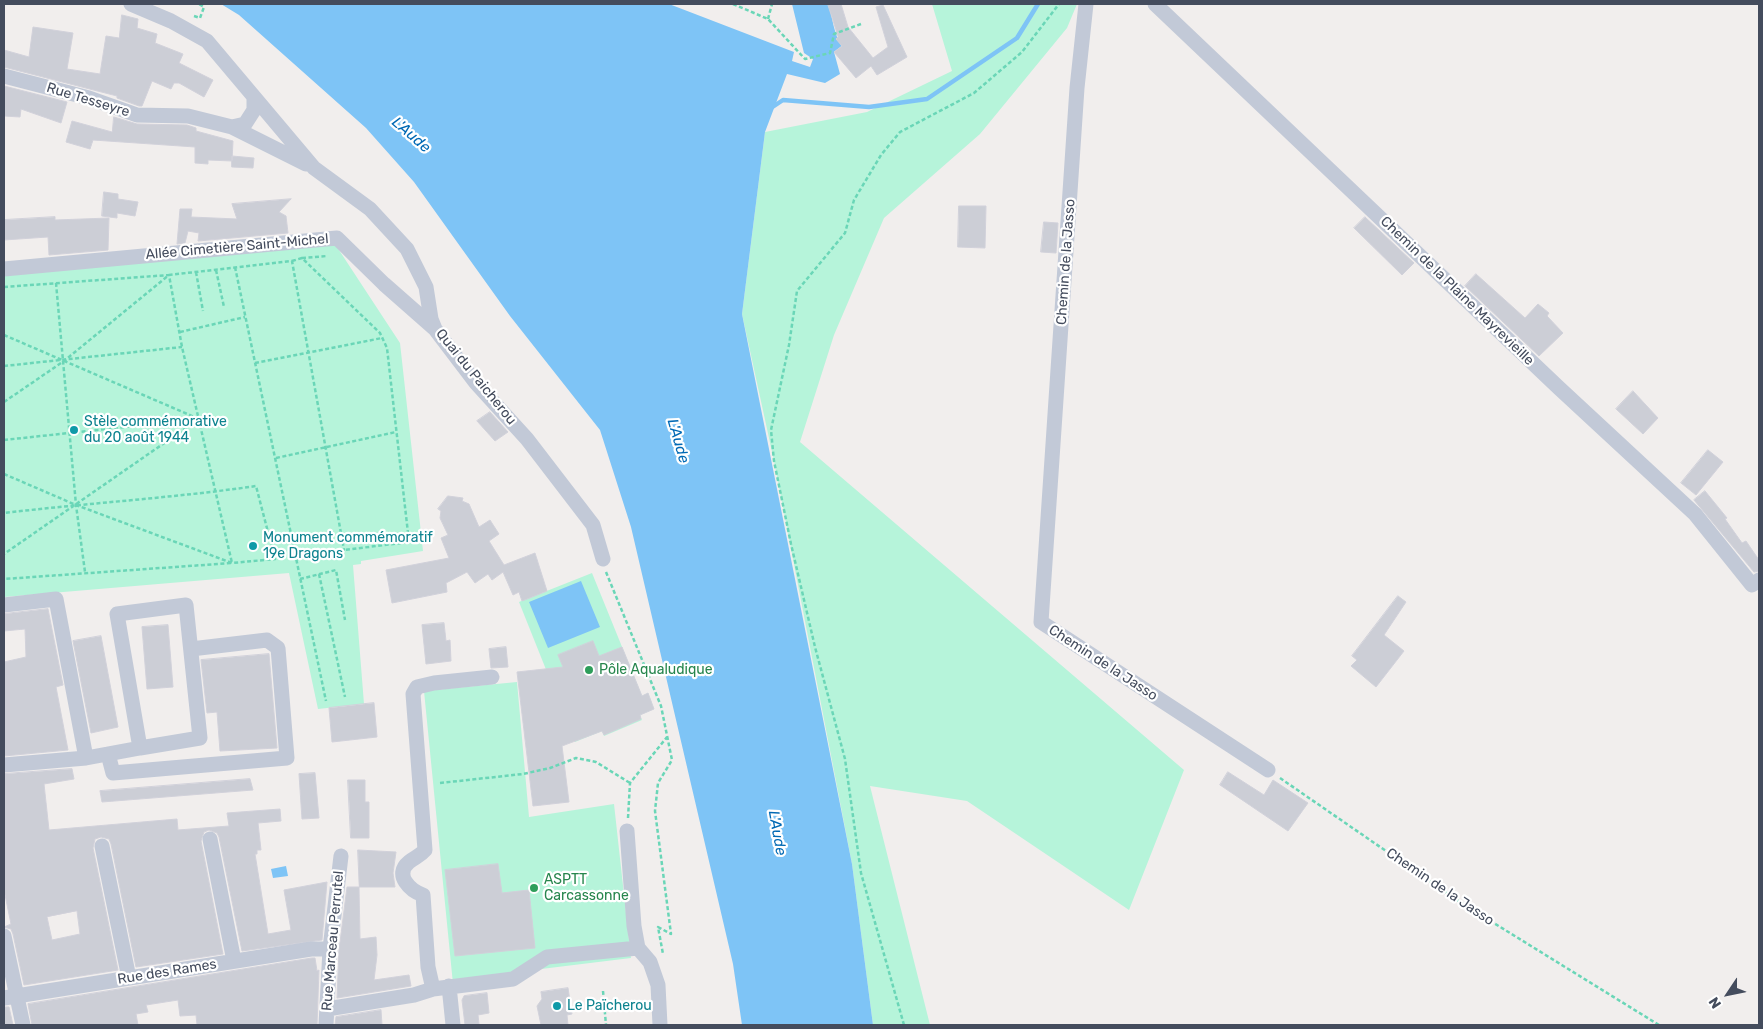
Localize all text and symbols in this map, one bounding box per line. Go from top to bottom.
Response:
street label: Rue Tesseyre [44,79,132,121]
water label: L'Aude [388,113,434,157]
street label: Chemin de la Jasso [1053,198,1079,326]
street label: Chemin de la Plaine Mayrevieille [1377,213,1537,369]
street label: Allée Cimetière Saint-Michel [145,231,329,263]
street label: Quai du Paicherou [432,326,520,428]
place label: Stèle commémorative du 20 août 1944 [84,414,227,447]
water label: L'Aude [663,417,693,465]
marker: Stèle commémorative du 20 août 1944 [68,424,80,436]
place label: Monument commémoratif 19e Dragons [263,530,433,562]
marker: Monument commémoratif 19e Dragons [247,540,259,552]
street label: Chemin de la Jasso [1045,622,1161,704]
place label: Pôle Aqualudique [599,662,713,678]
marker: Pôle Aqualudique [583,664,595,676]
water label: L'Aude [764,809,790,857]
street label: Chemin de la Jasso [1383,845,1497,929]
street label: Rue Marceau Perrutel [319,870,347,1012]
place label: ASPTT Carcassonne [544,872,629,904]
marker: ASPTT Carcassonne [528,882,540,894]
street label: Rue des Rames [116,956,218,988]
north arrow [1703,969,1753,1019]
text: N [1705,994,1725,1012]
place label: Le Païcherou [567,998,652,1014]
marker: Le Païcherou [551,1000,563,1012]

